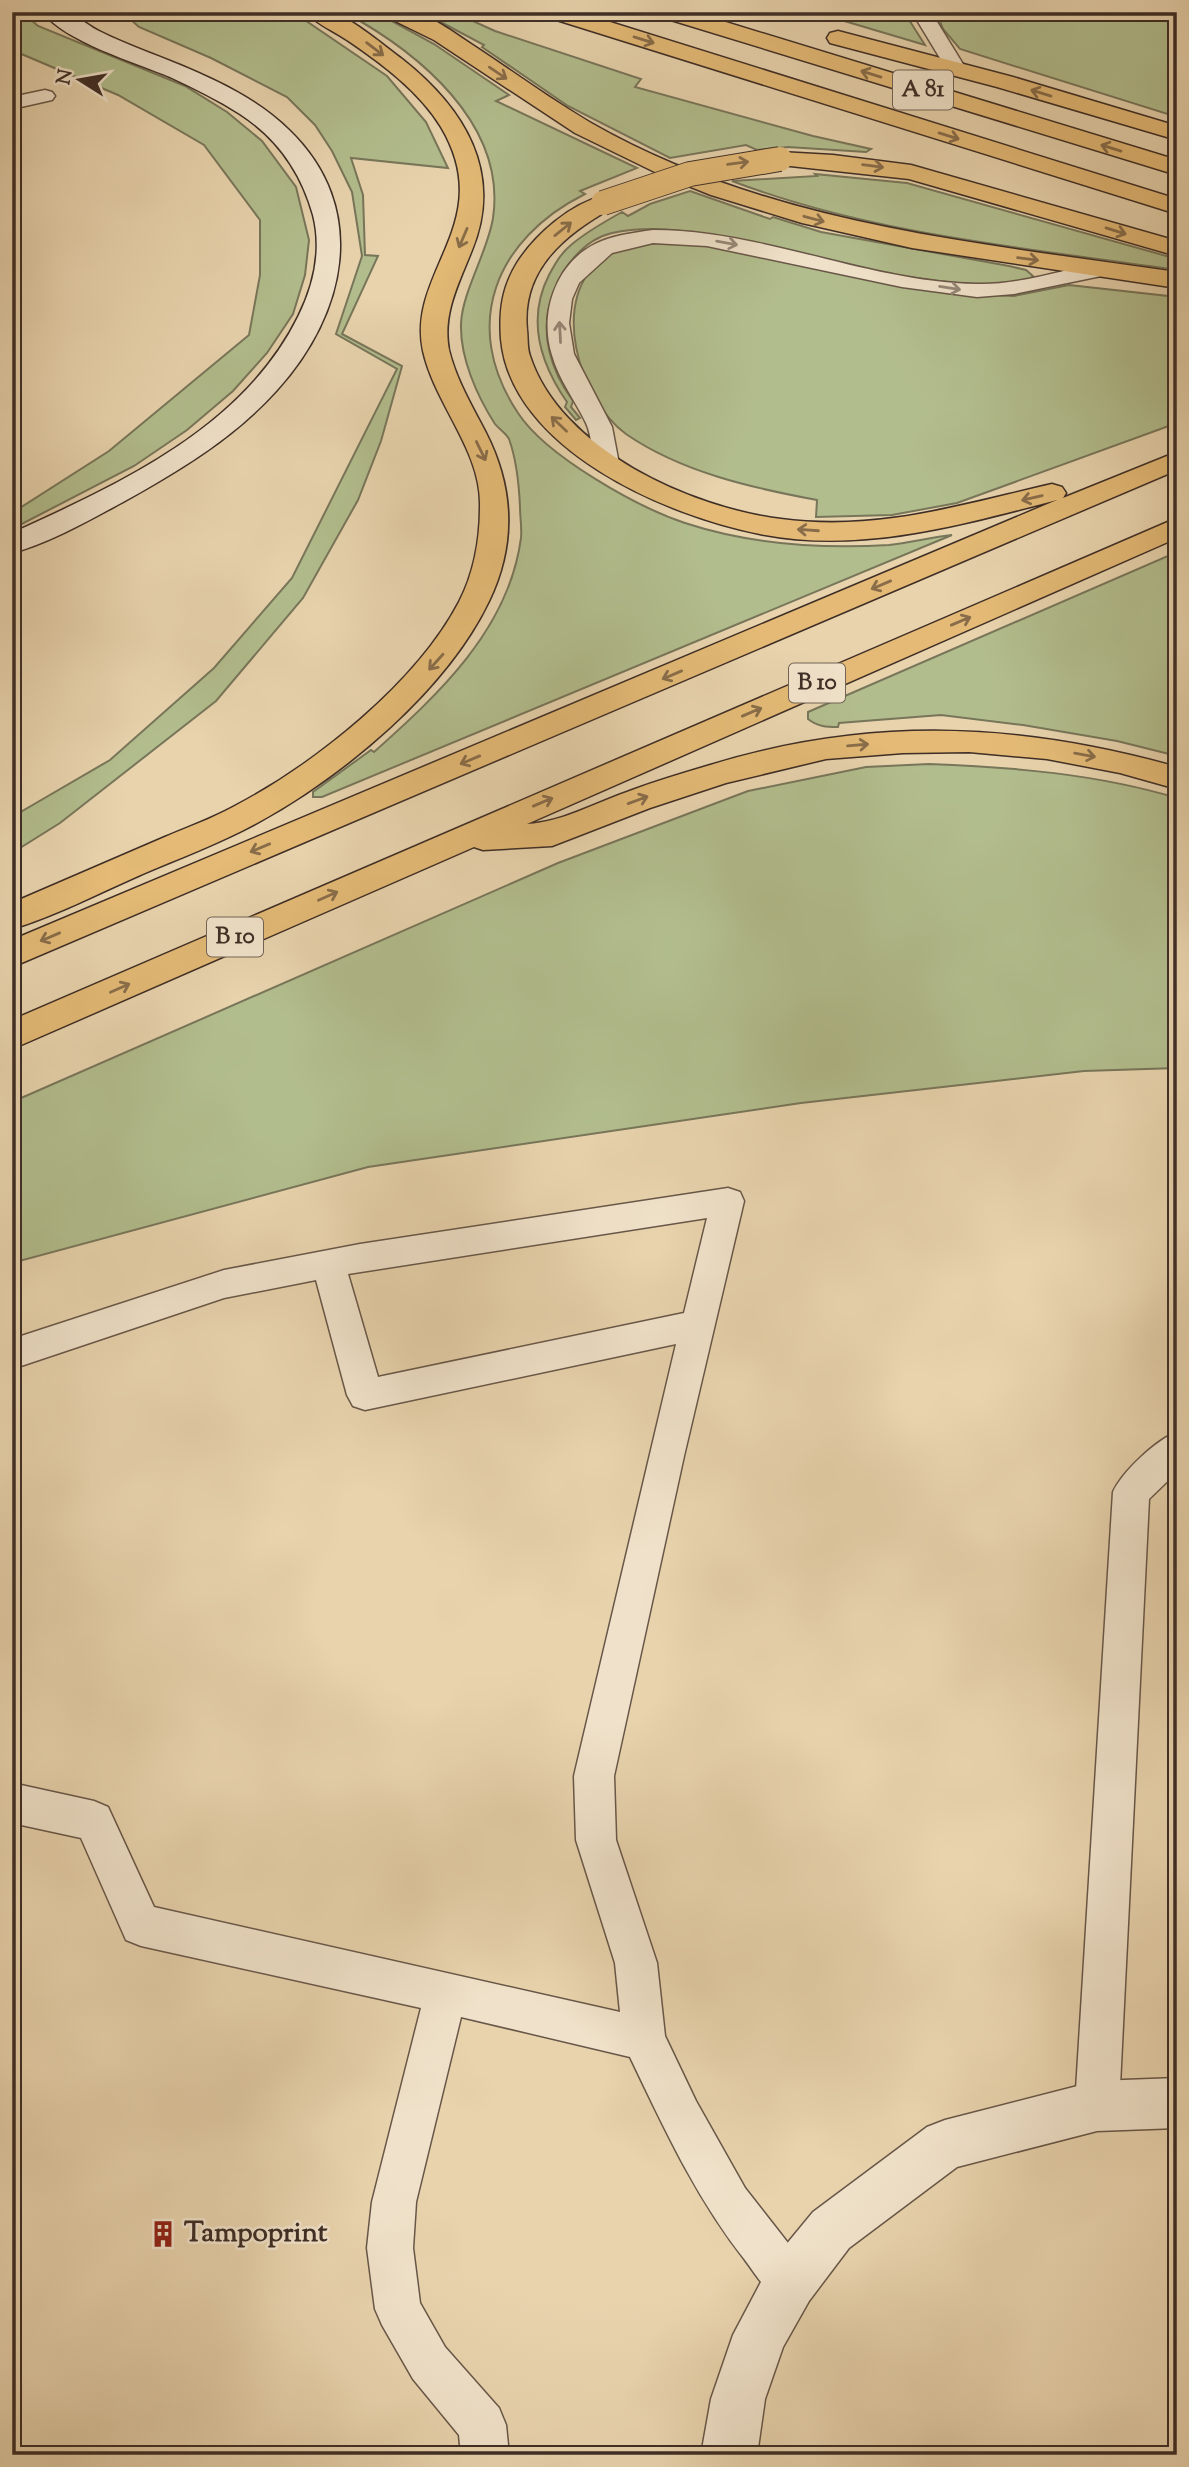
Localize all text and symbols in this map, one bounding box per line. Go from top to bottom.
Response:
one-way arrow [632,35,654,47]
one-way arrow [365,41,384,56]
north arrow [46,46,116,116]
one-way arrow [488,66,508,80]
one-way arrow [860,66,882,79]
text: N [51,67,80,87]
road number: A 81 [893,71,953,110]
one-way arrow [1030,85,1052,98]
one-way arrow [937,131,959,143]
one-way arrow [1101,140,1123,153]
one-way arrow [727,157,749,170]
one-way arrow [861,159,884,172]
one-way arrow [803,213,825,226]
one-way arrow [554,222,572,237]
one-way arrow [1105,225,1127,238]
one-way arrow [456,227,469,249]
one-way arrow [715,237,738,250]
one-way arrow [1016,253,1039,266]
one-way arrow [938,282,961,295]
one-way arrow [554,321,567,344]
one-way arrow [551,416,568,433]
one-way arrow [475,440,489,461]
one-way arrow [1021,491,1044,505]
one-way arrow [797,523,820,536]
one-way arrow [871,580,892,593]
one-way arrow [949,614,971,627]
one-way arrow [428,652,444,670]
road number: B 10 [789,664,845,702]
one-way arrow [662,669,683,682]
one-way arrow [741,704,762,717]
one-way arrow [846,738,869,751]
one-way arrow [1073,749,1095,762]
one-way arrow [459,754,481,767]
one-way arrow [627,793,649,805]
one-way arrow [532,795,553,808]
one-way arrow [250,843,271,856]
one-way arrow [317,889,338,902]
road number: B 10 [207,918,263,956]
one-way arrow [40,932,62,945]
one-way arrow [108,981,130,994]
place label: Tampoprint [184,2214,328,2254]
building icon: Tampoprint [148,2219,178,2249]

